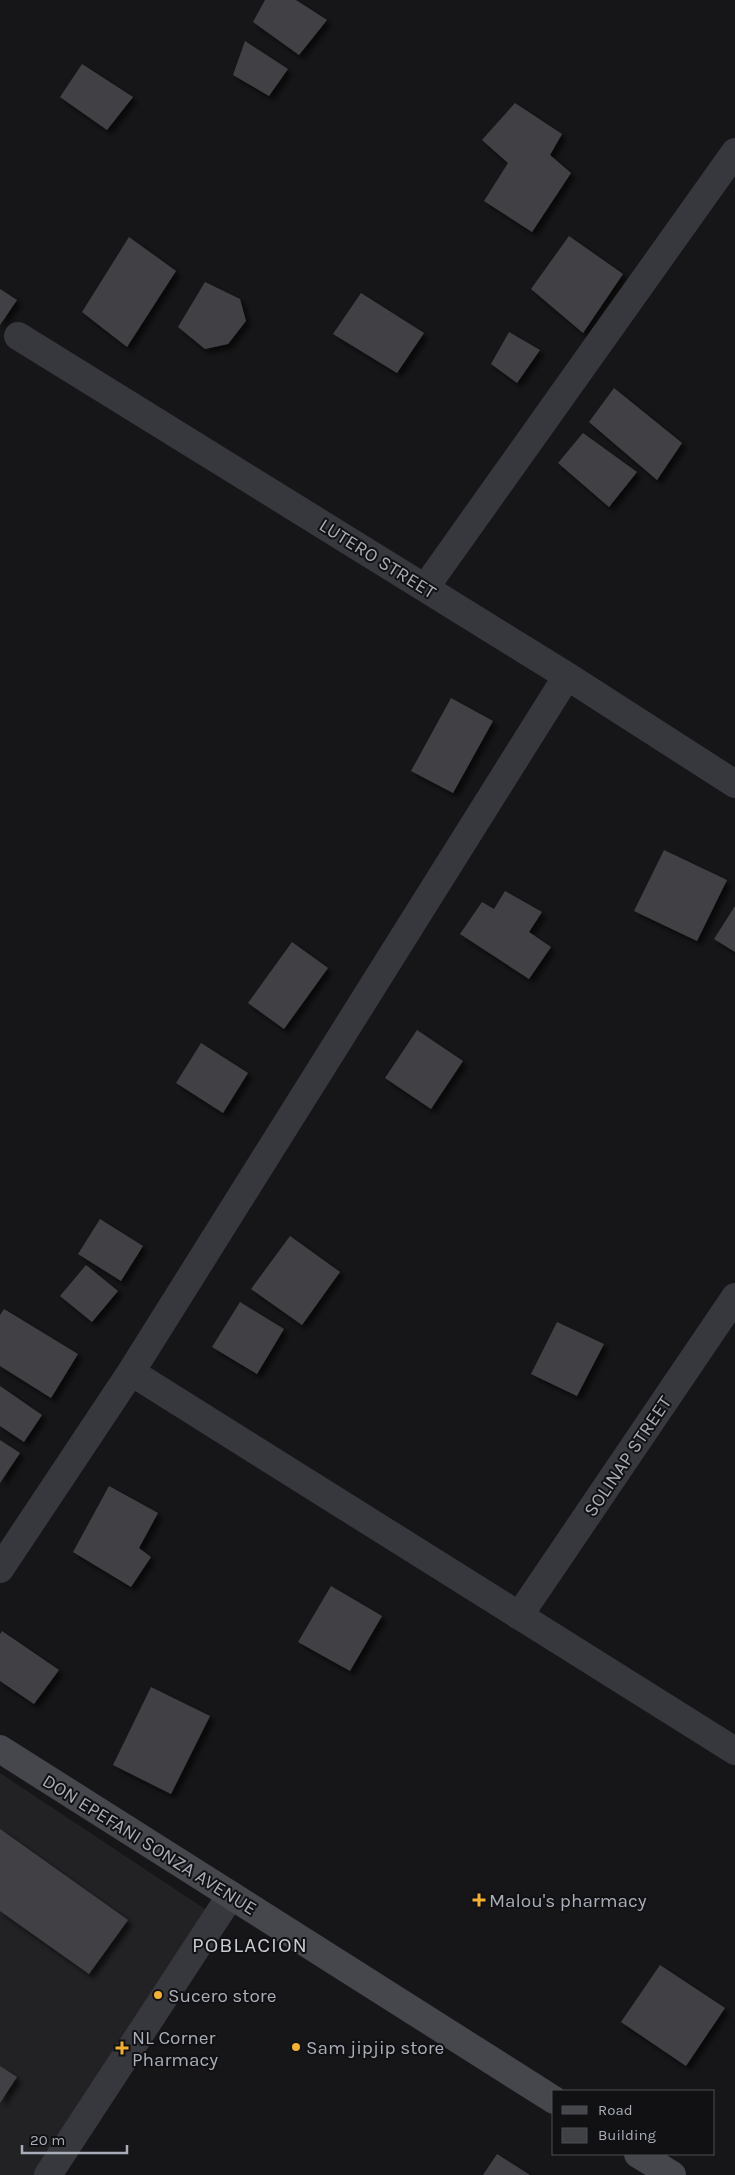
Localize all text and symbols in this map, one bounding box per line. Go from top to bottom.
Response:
street label: LUTERO STREET [315,514,440,604]
street label: SOLINAP STREET [579,1392,676,1521]
street label: DON EPEFANI SONZA AVENUE [38,1770,260,1920]
place label: Malou's pharmacy [489,1890,647,1912]
marker: Malou's pharmacy [473,1894,485,1906]
district label: POBLACION [192,1933,308,1957]
place label: Sucero store [168,1985,276,2007]
marker: Sucero store [152,1989,164,2001]
place label: NL Corner Pharmacy [132,2027,218,2071]
place label: Sam jipjip store [306,2037,444,2059]
marker: Sam jipjip store [290,2041,302,2053]
marker: NL Corner Pharmacy [116,2042,128,2054]
legend [552,2090,715,2155]
text: Road [598,2101,633,2119]
scale bar [22,2122,128,2154]
text: Building [598,2126,656,2144]
text: 20 m [30,2131,65,2149]

